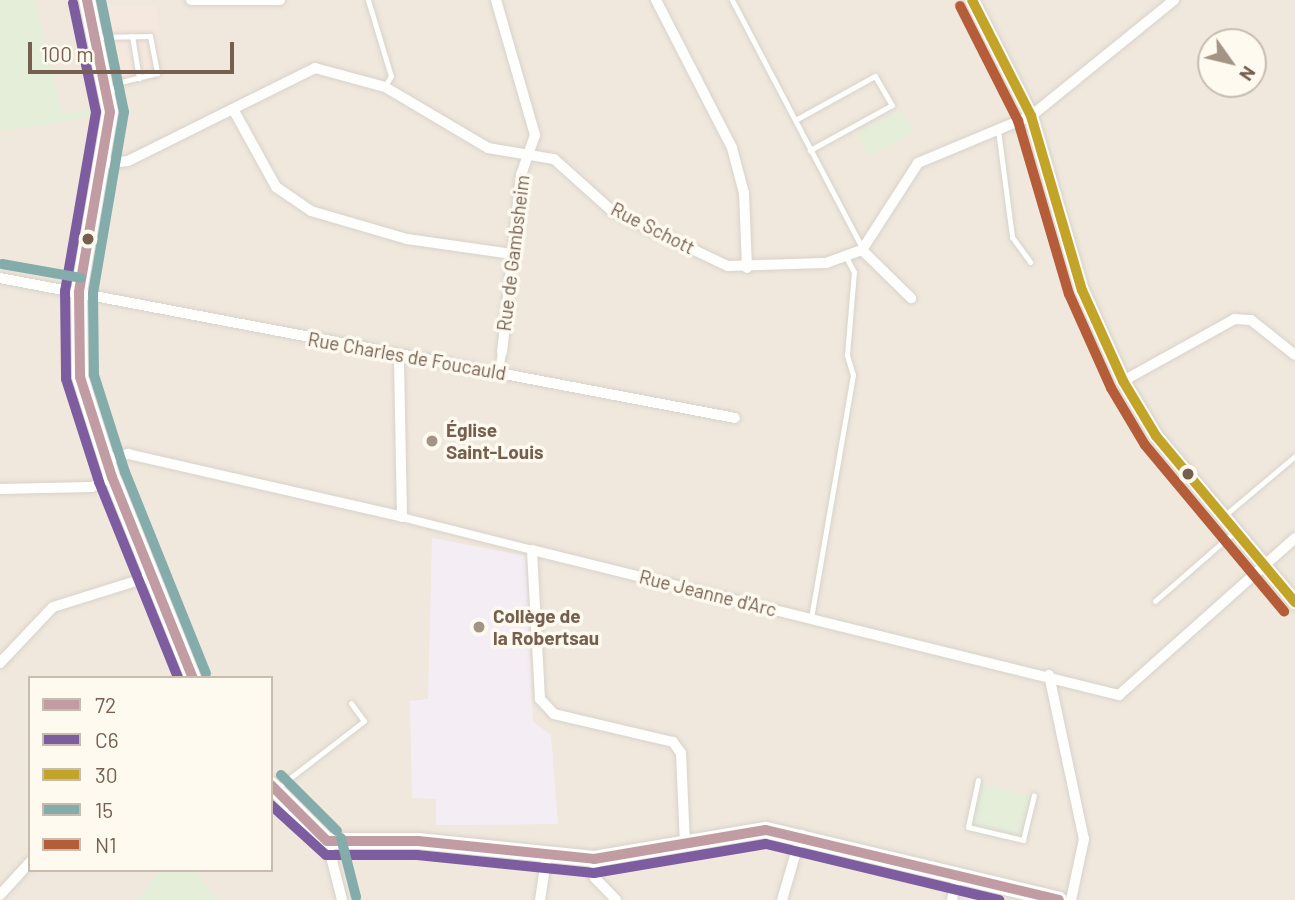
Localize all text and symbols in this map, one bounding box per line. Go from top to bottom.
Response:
scale bar [32,28,238,72]
north arrow [1197,28,1267,98]
text: 100 m [41,41,94,66]
text: N [1235,62,1261,86]
street label: Rue de Gambsheim [492,174,534,332]
street label: Rue Schott [607,197,699,259]
unlabelled marker [81,232,95,246]
street label: Rue Charles de Foucauld [306,327,508,385]
place label: Église Saint-Louis [446,419,544,463]
marker: Église Saint-Louis [424,433,440,449]
unlabelled marker [1181,467,1195,481]
street label: Rue Jeanne d'Arc [637,565,779,621]
place label: Collège de la Robertsau [493,605,599,649]
marker: Collège de la Robertsau [471,619,487,635]
legend [28,676,273,872]
text: 72 [95,692,116,717]
text: C6 [95,727,119,752]
text: 30 [95,762,118,787]
text: 15 [95,797,113,822]
text: N1 [95,832,117,857]

